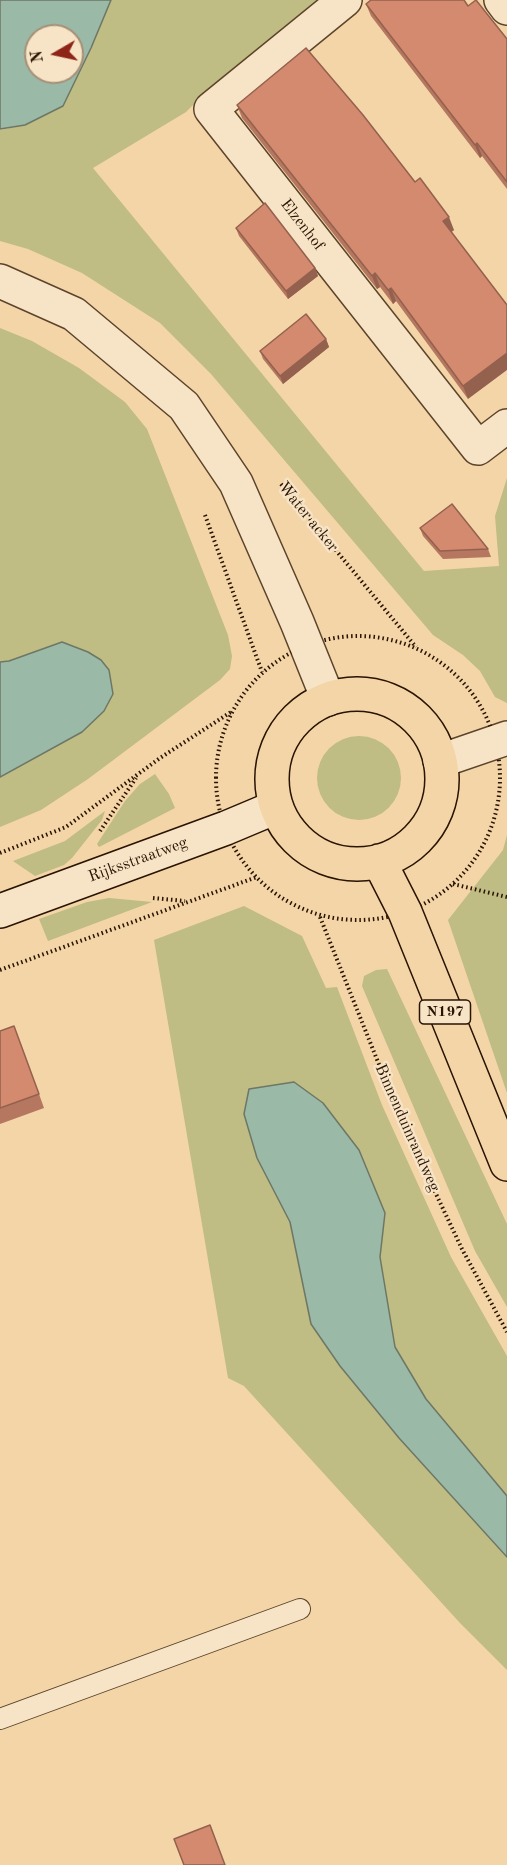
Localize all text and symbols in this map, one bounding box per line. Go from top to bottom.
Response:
north arrow [24,24,84,84]
text: N [29,49,47,64]
street label: Elzenhof [276,195,328,255]
street label: Water acker [274,478,342,556]
street label: Rijksstraatweg [86,833,190,887]
road number: N197 [420,1000,470,1024]
street label: Binnenduinrandweg [370,1061,444,1195]

